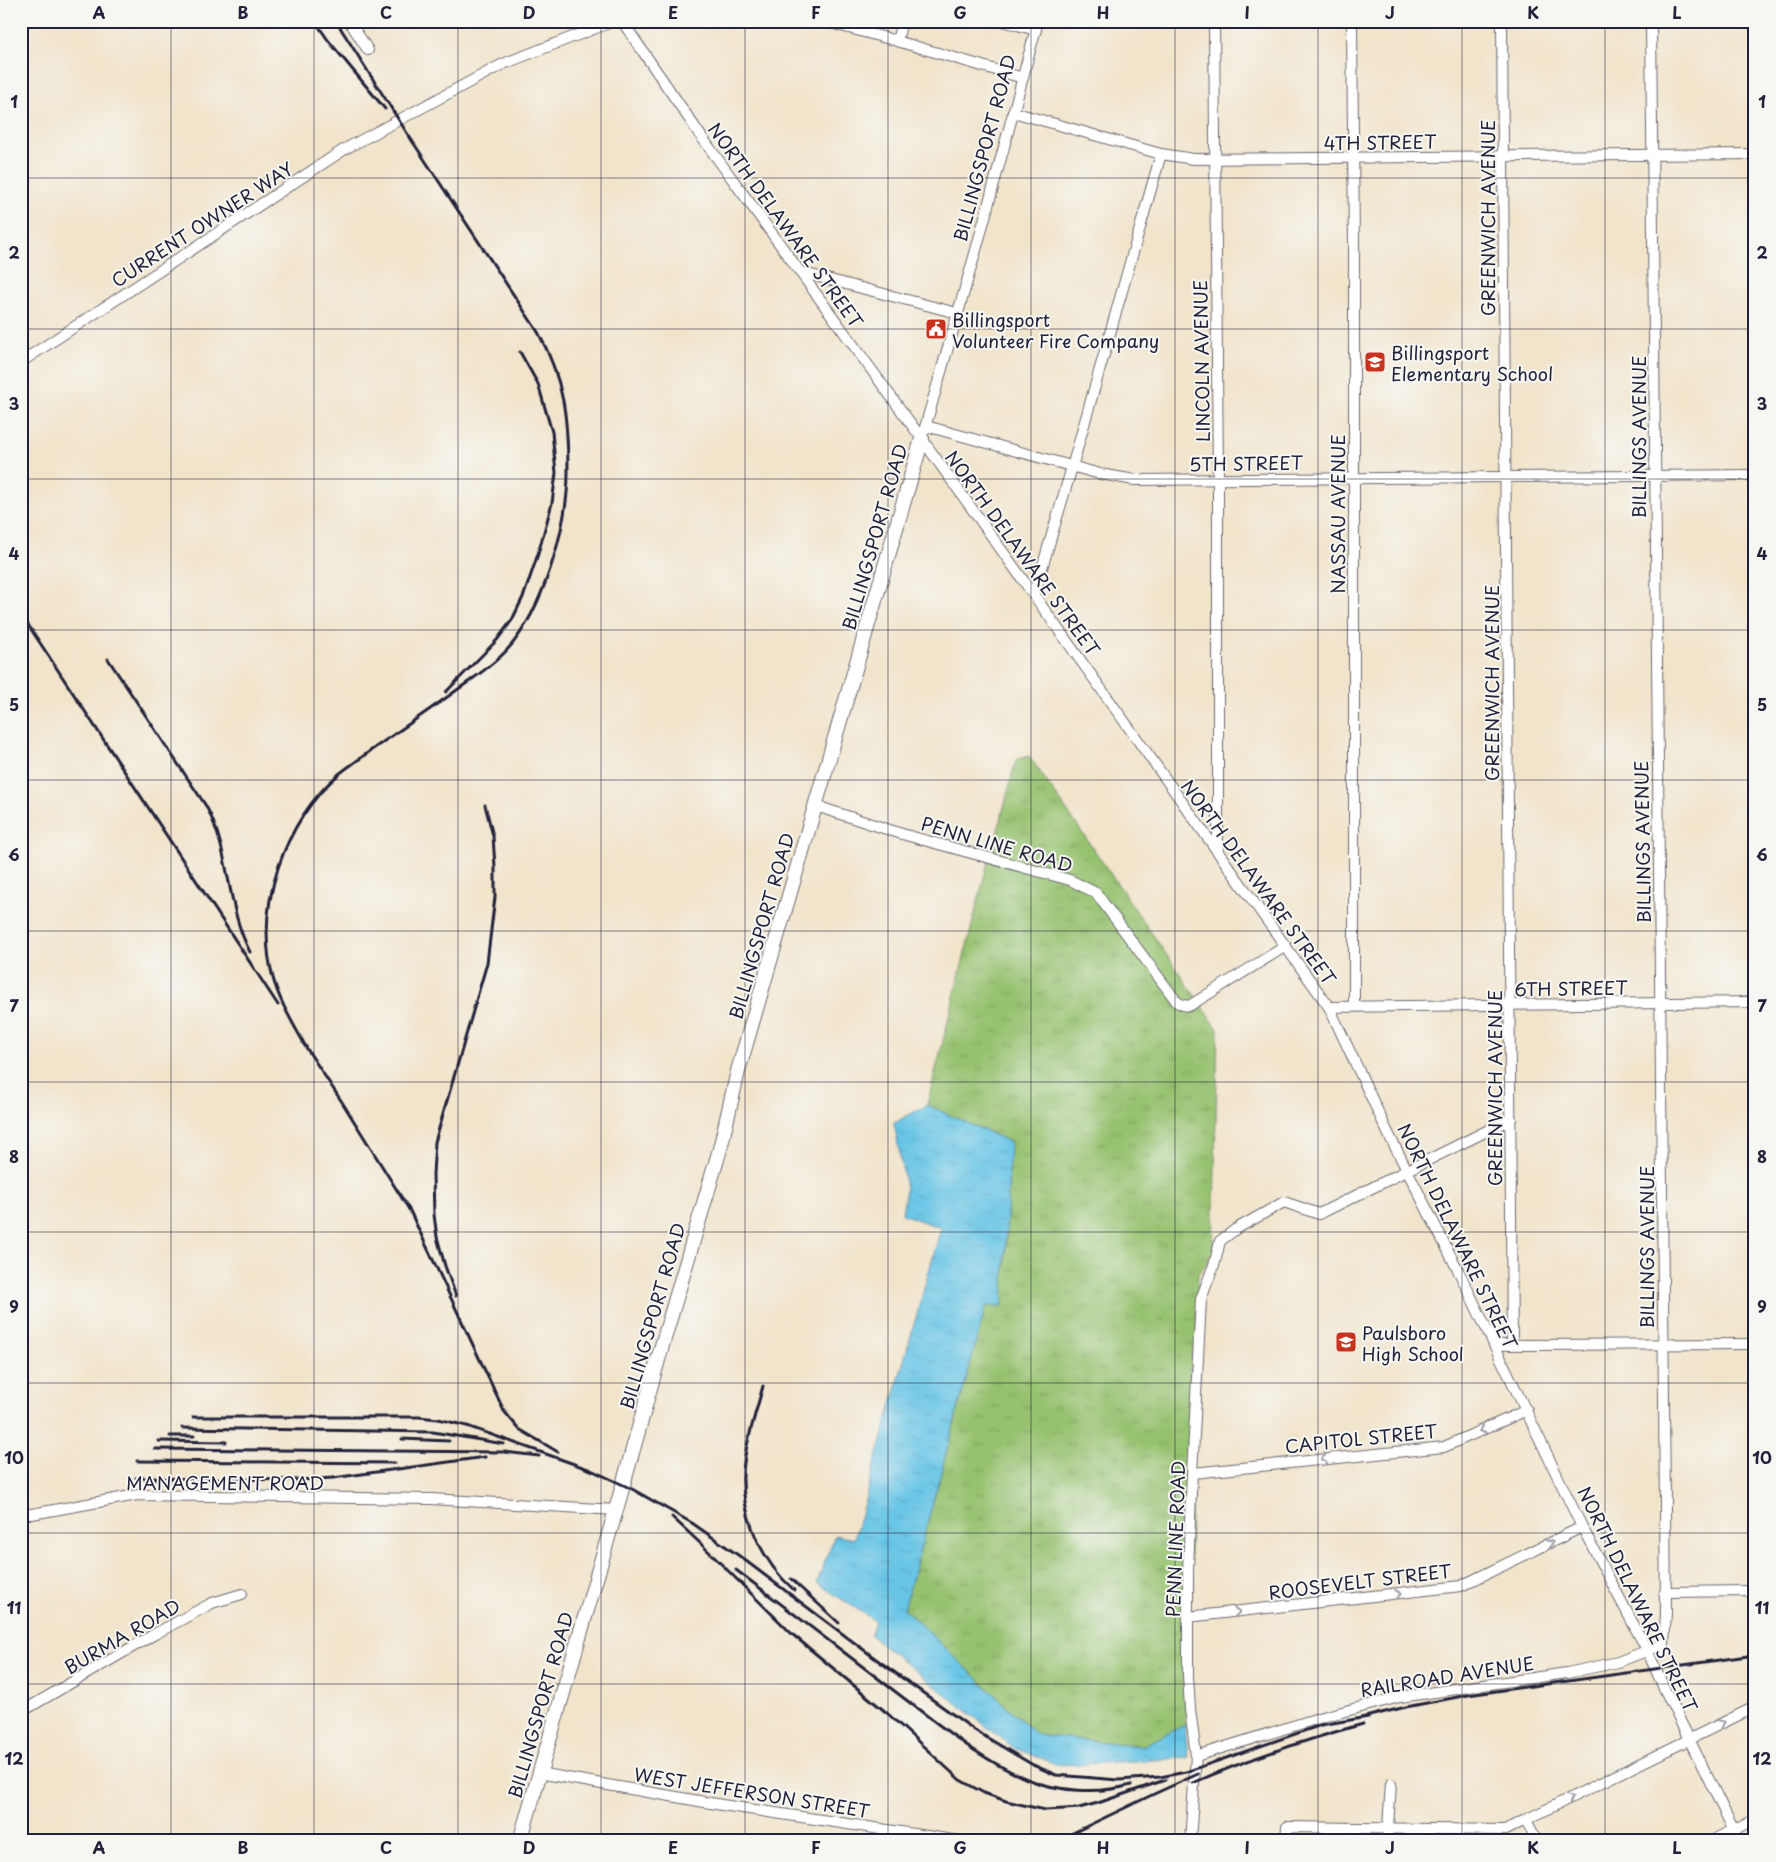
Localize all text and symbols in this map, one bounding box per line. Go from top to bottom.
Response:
text: A [93,0,106,24]
text: B [238,0,249,24]
text: C [380,0,392,24]
text: D [523,0,535,24]
text: E [668,0,678,24]
text: F [811,0,821,24]
text: G [953,0,967,24]
text: H [1097,0,1109,24]
text: I [1244,0,1250,24]
text: J [1385,0,1395,24]
text: K [1527,0,1539,24]
text: L [1672,0,1682,24]
street label: BILLINGSPORT ROAD [946,51,1022,245]
text: 1 [10,89,18,113]
text: 1 [1758,89,1766,113]
street label: NORTH DELAWARE STREET [702,117,870,334]
street label: GREENWICH AVENUE [1474,120,1501,316]
street label: 4TH STREET [1323,128,1437,156]
street label: CURRENT OWNER WAY [105,155,299,293]
text: 2 [8,240,20,264]
text: 2 [1756,240,1768,264]
street label: LINCOLN AVENUE [1186,280,1216,442]
place label: Billingsport Volunteer Fire Company [952,306,1159,354]
public building icon: Billingsport Volunteer Fire Company [924,317,948,341]
place label: Billingsport Elementary School [1391,339,1553,387]
school or university icon: Billingsport Elementary School [1363,350,1387,374]
street label: BILLINGS AVENUE [1625,355,1652,519]
text: 3 [9,391,19,415]
text: 3 [1757,391,1767,415]
street label: NASSAU AVENUE [1324,434,1351,594]
street label: BILLINGSPORT ROAD [834,441,914,633]
street label: NORTH DELAWARE STREET [939,445,1107,662]
street label: 5TH STREET [1189,448,1304,477]
text: 4 [9,541,20,565]
text: 4 [1757,541,1768,565]
street label: GREENWICH AVENUE [1478,585,1505,781]
text: 5 [9,692,19,716]
text: 5 [1757,692,1767,716]
street label: BILLINGS AVENUE [1627,760,1657,924]
street label: NORTH DELAWARE STREET [1175,774,1343,991]
street label: PENN LINE ROAD [918,809,1076,879]
street label: BILLINGSPORT ROAD [721,830,801,1022]
text: 6 [8,842,20,866]
text: 6 [1756,842,1768,866]
street label: 6TH STREET [1514,974,1629,1002]
street label: GREENWICH AVENUE [1481,990,1508,1186]
text: 7 [9,993,19,1017]
text: 7 [1757,993,1767,1017]
street label: NORTH DELAWARE STREET [1391,1119,1525,1354]
text: 8 [9,1144,19,1168]
text: 8 [1757,1144,1767,1168]
street label: BILLINGS AVENUE [1633,1165,1660,1329]
street label: BILLINGSPORT ROAD [612,1220,692,1412]
text: 9 [9,1294,19,1318]
text: 9 [1757,1294,1767,1318]
place label: Paulsboro High School [1362,1319,1464,1367]
school or university icon: Paulsboro High School [1334,1330,1358,1354]
street label: CAPITOL STREET [1283,1416,1439,1459]
one-way arrow [1478,1424,1487,1435]
text: 10 [4,1445,24,1469]
text: 10 [1752,1445,1772,1469]
one-way arrow [1320,1453,1328,1464]
street label: PENN LINE ROAD [1159,1460,1191,1618]
street label: MANAGEMENT ROAD [126,1469,324,1496]
street label: NORTH DELAWARE STREET [1571,1482,1705,1717]
one-way arrow [1545,1539,1554,1549]
street label: ROOSEVELT STREET [1267,1556,1454,1606]
one-way arrow [1395,1589,1403,1600]
street label: BURMA ROAD [59,1592,185,1680]
text: 11 [7,1595,21,1619]
text: 11 [1755,1595,1769,1619]
one-way arrow [1233,1607,1241,1618]
street label: BILLINGSPORT ROAD [500,1609,580,1801]
street label: RAILROAD AVENUE [1358,1649,1536,1703]
one-way arrow [1717,1719,1726,1729]
text: 12 [5,1746,23,1770]
text: 12 [1753,1746,1771,1770]
street label: WEST JEFFERSON STREET [632,1760,873,1824]
one-way arrow [1565,1794,1574,1804]
text: A [93,1835,106,1859]
text: B [238,1835,249,1859]
text: C [380,1835,392,1859]
text: D [523,1835,535,1859]
text: E [668,1835,678,1859]
text: F [811,1835,821,1859]
text: G [953,1835,967,1859]
text: H [1097,1835,1109,1859]
text: I [1244,1835,1250,1859]
text: J [1385,1835,1395,1859]
text: K [1527,1835,1539,1859]
text: L [1672,1835,1682,1859]

